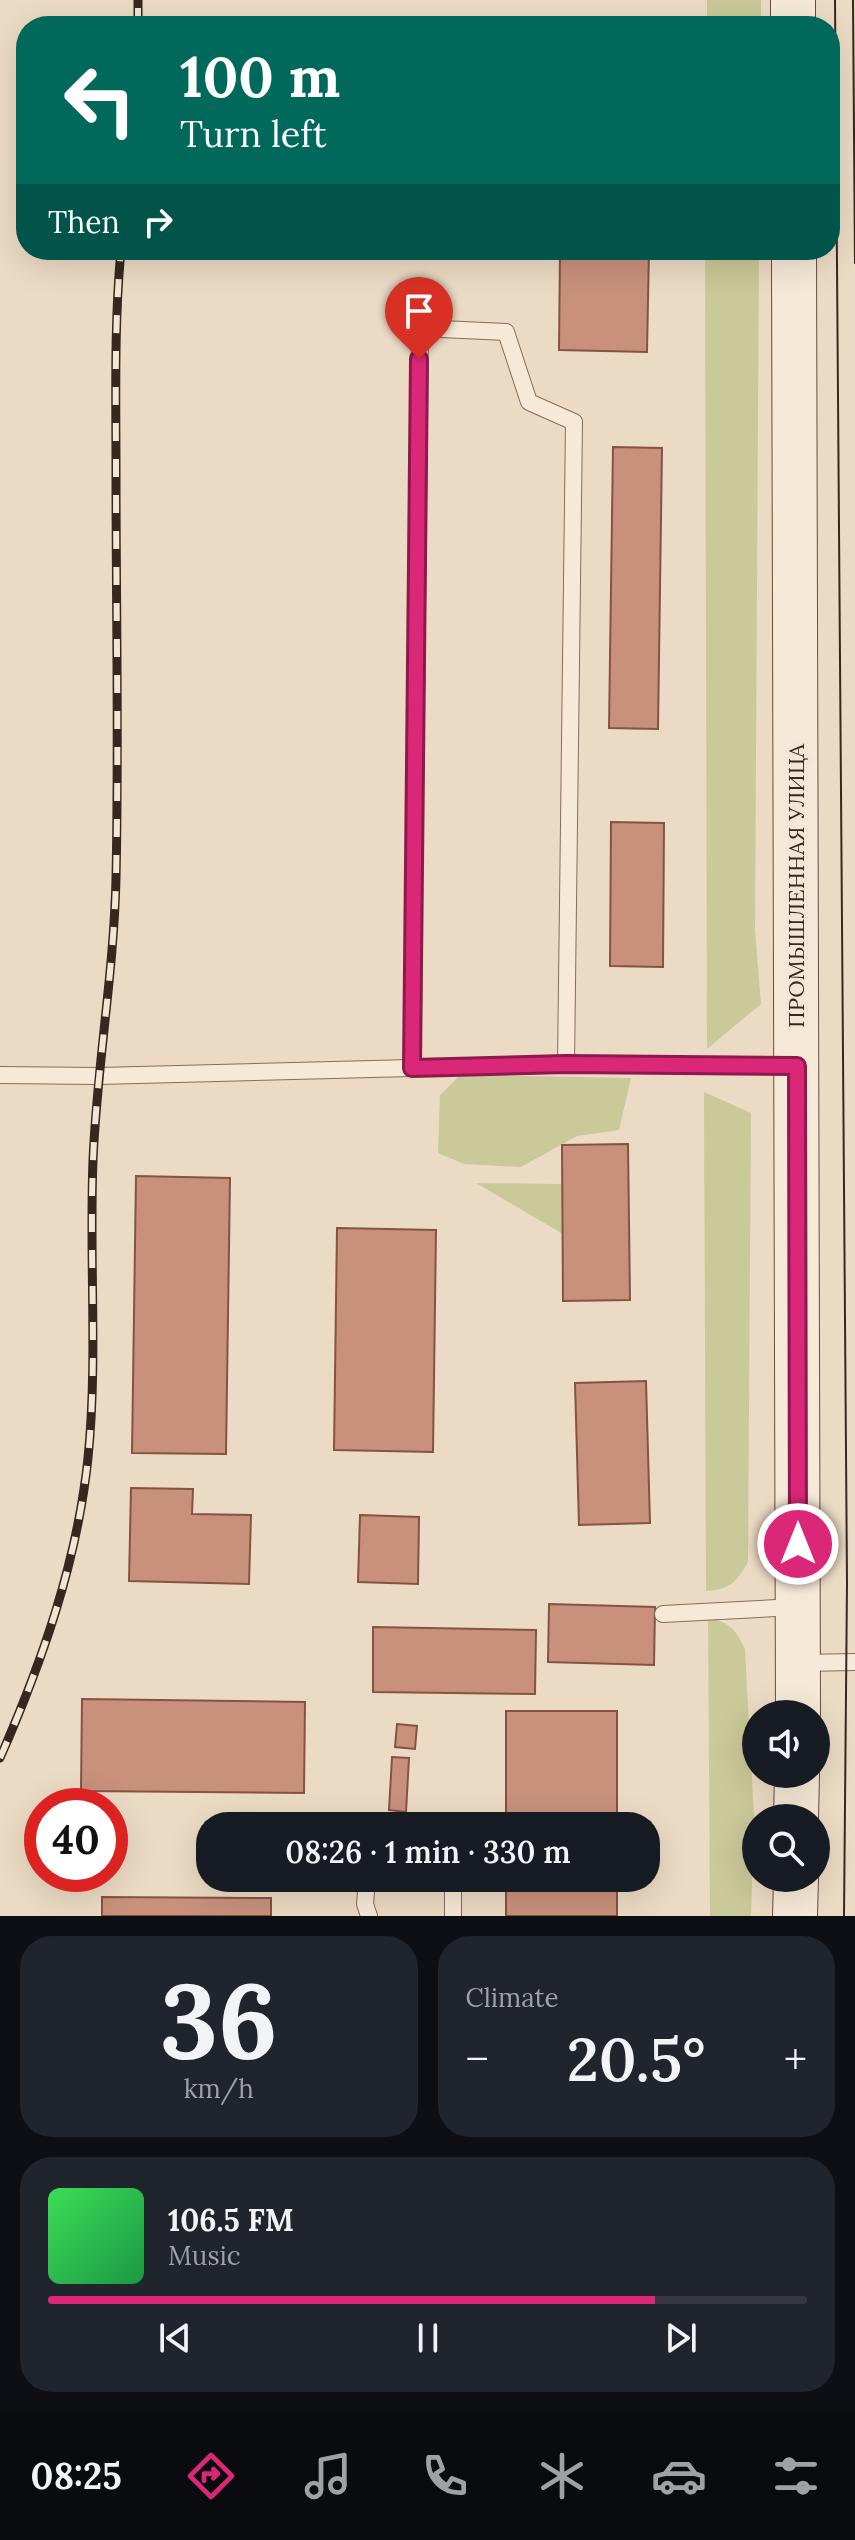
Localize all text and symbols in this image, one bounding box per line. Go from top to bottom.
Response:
text: 100 m [180,41,340,112]
icon: left [48,48,152,152]
text: Turn left [180,111,327,157]
icon: right [136,200,180,244]
text: Then [48,203,120,241]
pin [385,277,453,359]
icon: arrive [397,289,441,333]
street label: ПРОМЫШЛЕННАЯ УЛИЦА [782,743,810,1028]
position arrow [756,1502,840,1586]
map controls [742,1700,830,1892]
button: sound [742,1700,830,1788]
speed limit sign: 40 [24,1788,128,1892]
button: search [742,1804,830,1892]
text: 08:26 · 1 min · 330 m [285,1833,571,1871]
text: 36 [160,1953,278,2086]
text: Climate [466,1981,559,2014]
text: 20.5° [567,2021,706,2097]
text: − [466,2031,489,2087]
text: + [784,2031,807,2087]
text: km/h [184,2072,254,2105]
text: 106.5 FM [168,2201,294,2239]
text: Music [168,2239,241,2272]
icon: previous [153,2316,197,2360]
icon: pause [406,2316,450,2360]
icon: next [659,2316,703,2360]
icon: directions [183,2448,239,2504]
icon: music [300,2448,356,2504]
icon: phone [417,2448,473,2504]
icon: climate [534,2448,590,2504]
icon: car [651,2448,707,2504]
icon: filters [768,2448,824,2504]
text: 08:25 [31,2453,122,2499]

